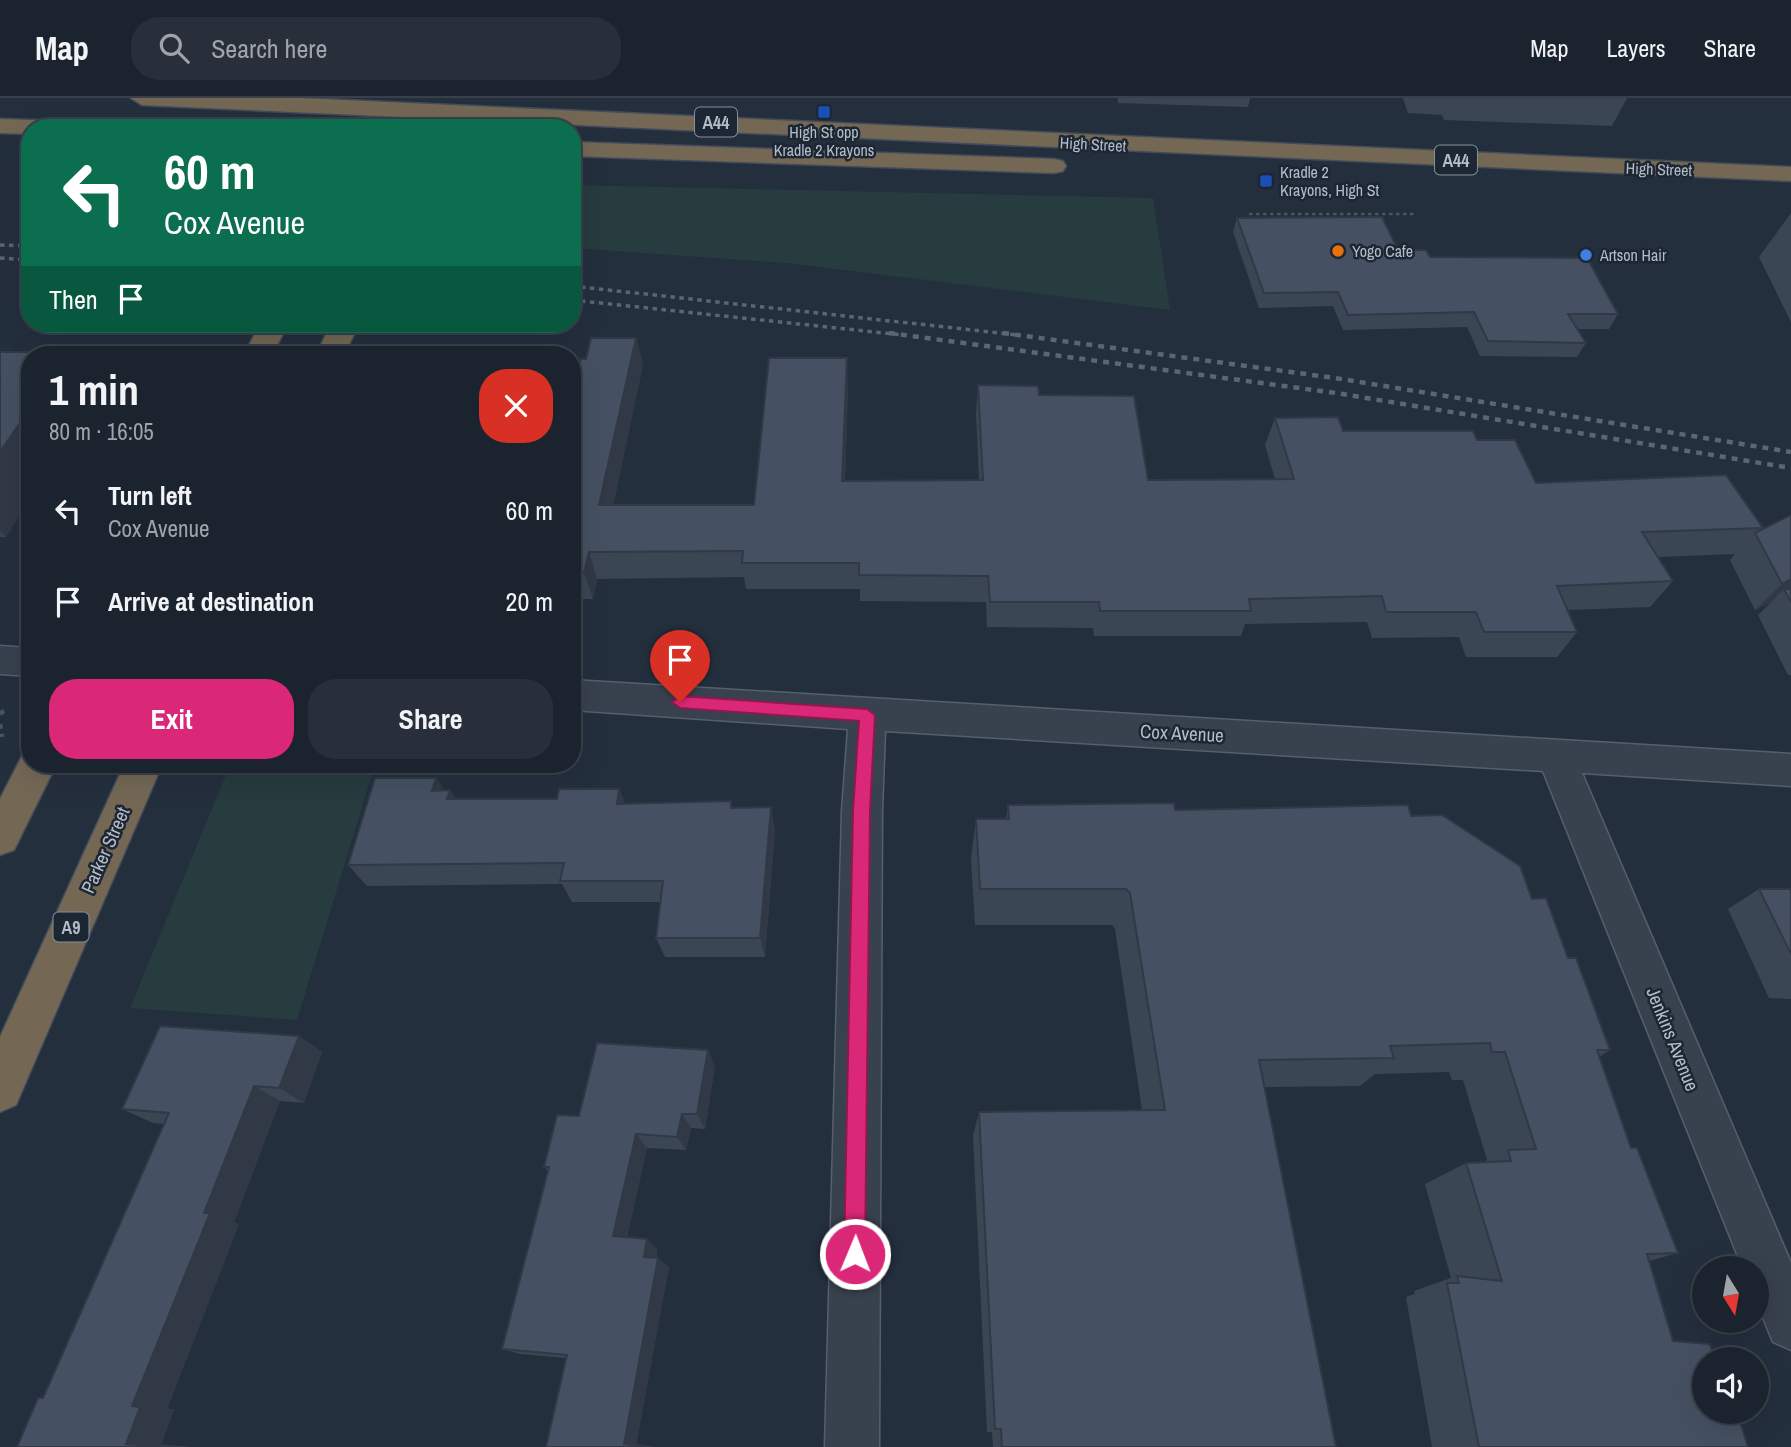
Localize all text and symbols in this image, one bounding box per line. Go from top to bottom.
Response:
search box [131,17,621,80]
text: Map [35,26,89,70]
icon: search [155,29,193,67]
text: Search here [211,31,327,66]
text: Map [1530,32,1568,64]
text: Layers [1606,32,1665,64]
text: Share [1703,32,1756,64]
marker: High St opp Kradle 2 Krayons [816,104,832,120]
road number: A44 [695,107,737,136]
place label: High St opp Kradle 2 Krayons [774,121,874,161]
street label: High Street [1059,131,1127,157]
text: 60 m [164,138,256,204]
road number: A44 [1435,146,1477,174]
icon: left [49,147,140,238]
street label: High Street [1625,157,1693,181]
place label: Kradle 2 Krayons, High St [1280,161,1380,201]
marker: Kradle 2 Krayons, High St [1258,173,1274,189]
text: Cox Avenue [164,201,305,244]
place label: Yogo Cafe [1352,240,1413,262]
marker: Yogo Cafe [1330,243,1346,259]
place label: Artson Hair [1599,244,1667,266]
marker: Artson Hair [1578,247,1594,263]
icon: arrive [112,280,150,318]
text: Then [49,282,98,317]
text: 1 min [49,362,139,418]
button: close [479,369,553,443]
text: 80 m · 16:05 [49,416,154,447]
text: Turn left [108,478,192,513]
icon: left [49,492,87,530]
text: 60 m [506,493,553,528]
text: Cox Avenue [108,513,209,544]
icon: arrive [49,583,87,621]
text: Arrive at destination [108,584,314,619]
text: 20 m [506,584,553,619]
pin [650,630,710,702]
icon: arrive [661,641,699,679]
button: Exit [49,679,294,759]
button: Share [308,679,553,759]
street label: Cox Avenue [1139,718,1225,748]
street label: Parker Street [74,802,136,897]
road number: A9 [54,912,88,942]
street label: Jenkins Avenue [1640,983,1706,1095]
position arrow [818,1217,892,1291]
north arrow [1692,1256,1769,1334]
map controls [1692,1256,1769,1424]
button: sound [1692,1347,1769,1424]

